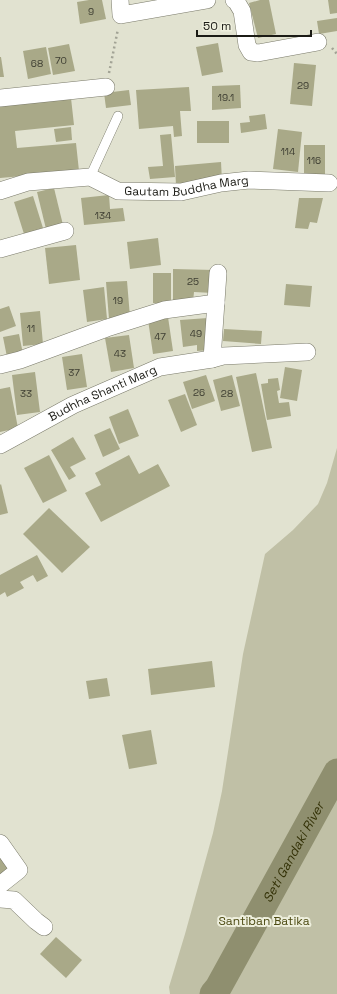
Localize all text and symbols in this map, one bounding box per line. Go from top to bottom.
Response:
house number: 9 [88,5,94,18]
scale bar [197,12,311,38]
text: 50 m [203,18,231,34]
house number: 70 [55,54,67,67]
house number: 68 [31,57,43,70]
house number: 29 [297,79,309,92]
house number: 19.1 [218,91,234,104]
house number: 114 [281,145,295,158]
house number: 116 [307,154,321,167]
street label: Gautam Buddha Marg [124,172,249,200]
house number: 134 [95,209,111,222]
house number: 25 [187,275,199,288]
house number: 19 [113,294,123,307]
house number: 11 [27,322,35,335]
house number: 49 [190,327,202,340]
house number: 47 [154,330,166,343]
house number: 43 [114,347,126,360]
street label: Budhha Shanti Marg [45,361,159,425]
house number: 37 [68,366,80,379]
house number: 26 [193,386,205,399]
house number: 33 [20,387,32,400]
house number: 28 [221,387,233,400]
water label: Seti Gandaki River [259,797,329,906]
park label: Santiban Batika [218,913,310,929]

